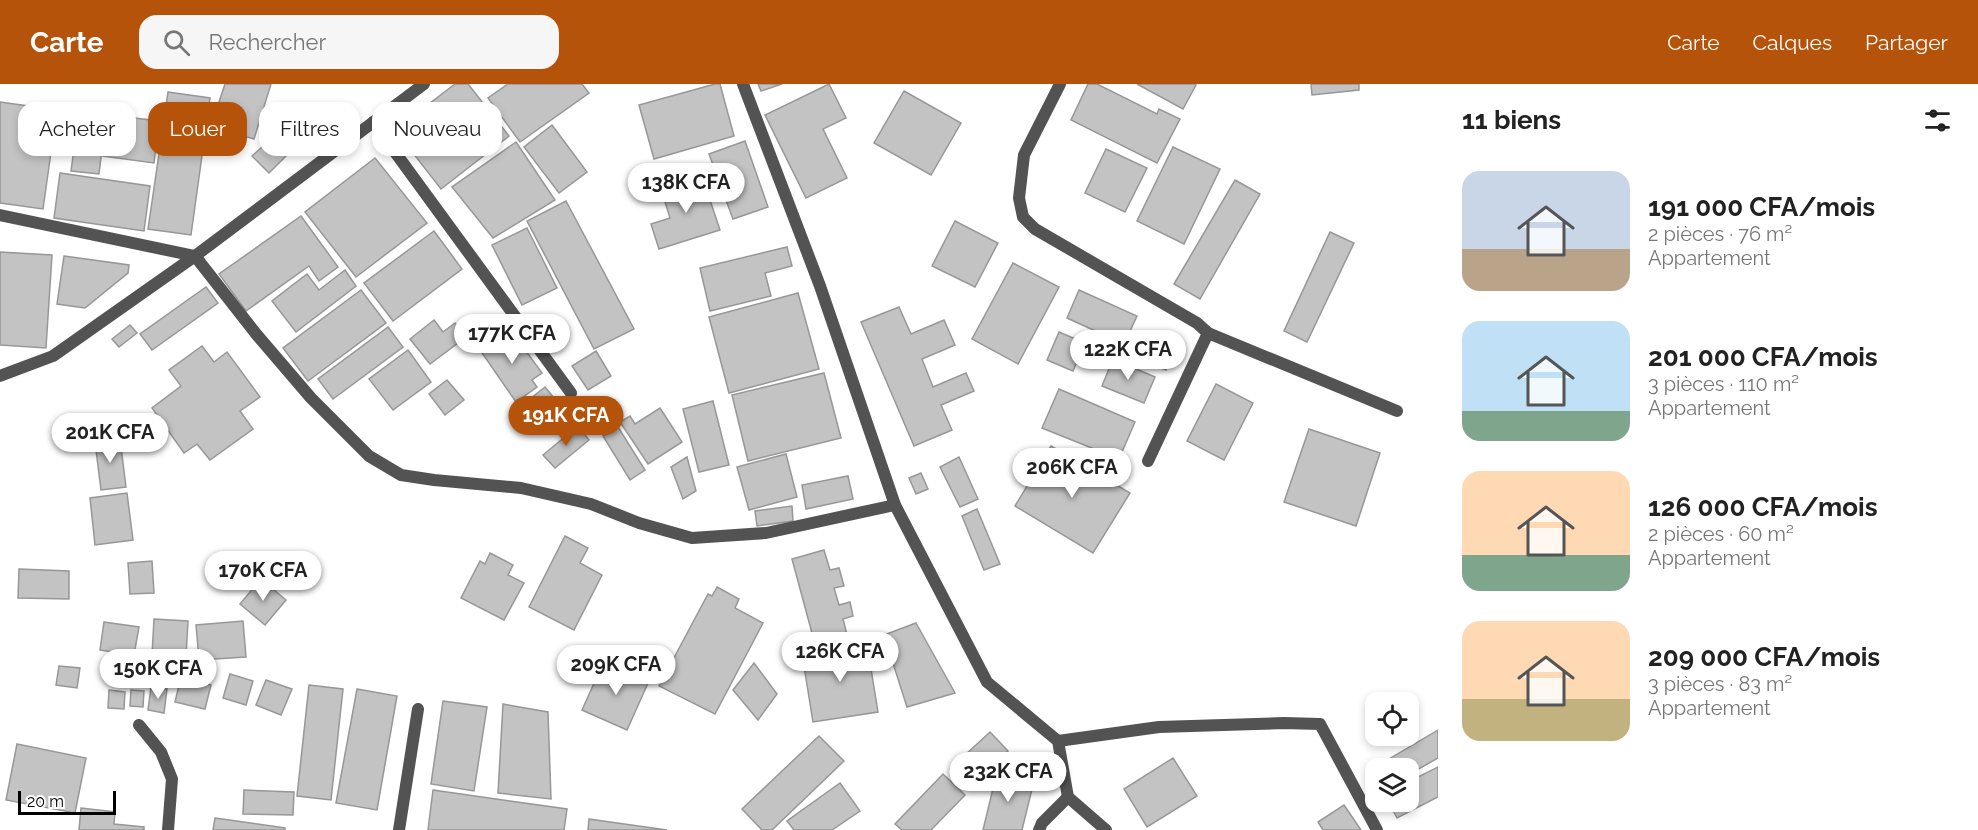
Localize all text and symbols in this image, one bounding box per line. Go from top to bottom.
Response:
search box [139,15,559,69]
text: Carte [30,26,103,59]
icon: search [160,26,193,59]
text: Rechercher [208,29,326,55]
text: Carte [1667,30,1720,55]
text: Calques [1753,30,1832,55]
text: Partager [1865,30,1948,55]
chip: Acheter [18,102,136,156]
chip: Louer [148,102,247,156]
chip: Filtres [259,102,360,156]
chip: Nouveau [372,102,502,156]
icon: filters [1921,104,1954,137]
text: 11 biens [1462,105,1561,135]
pin: 138K CFA [624,163,748,214]
text: 138K CFA [642,170,730,194]
text: 191 000 CFA/mois [1648,192,1875,222]
icon: home [1510,195,1582,267]
text: 2 pièces · 76 m² [1648,222,1792,246]
text: Appartement [1648,246,1771,270]
pin: 177K CFA [450,314,574,365]
text: 177K CFA [468,321,556,345]
pin: 122K CFA [1066,330,1190,381]
text: 122K CFA [1084,337,1172,361]
text: 201 000 CFA/mois [1648,342,1878,372]
icon: home [1510,345,1582,417]
text: 3 pièces · 110 m² [1648,372,1799,396]
pin: 191K CFA [504,396,628,447]
text: Appartement [1648,396,1771,420]
text: 191K CFA [522,403,610,427]
pin: 201K CFA [48,413,172,464]
text: 201K CFA [65,420,155,444]
pin: 206K CFA [1010,448,1134,499]
text: 206K CFA [1026,455,1118,479]
text: 126 000 CFA/mois [1648,492,1877,522]
icon: home [1510,495,1582,567]
text: 2 pièces · 60 m² [1648,522,1794,546]
text: Appartement [1648,546,1771,570]
pin: 170K CFA [201,551,325,602]
text: 170K CFA [219,558,307,582]
pin: 126K CFA [778,632,902,683]
text: 126K CFA [796,639,884,663]
text: 209 000 CFA/mois [1648,642,1880,672]
pin: 209K CFA [554,645,678,696]
icon: home [1510,645,1582,717]
pin: 150K CFA [96,649,220,700]
text: 209K CFA [571,652,661,676]
text: 150K CFA [114,656,202,680]
text: 3 pièces · 83 m² [1648,672,1792,696]
map controls [1365,692,1419,812]
button: locate [1365,692,1419,746]
text: Appartement [1648,696,1771,720]
pin: 232K CFA [946,752,1070,803]
button: layers [1365,758,1419,812]
text: 232K CFA [963,759,1053,783]
scale bar [18,788,116,816]
text: 20 m [27,792,64,811]

